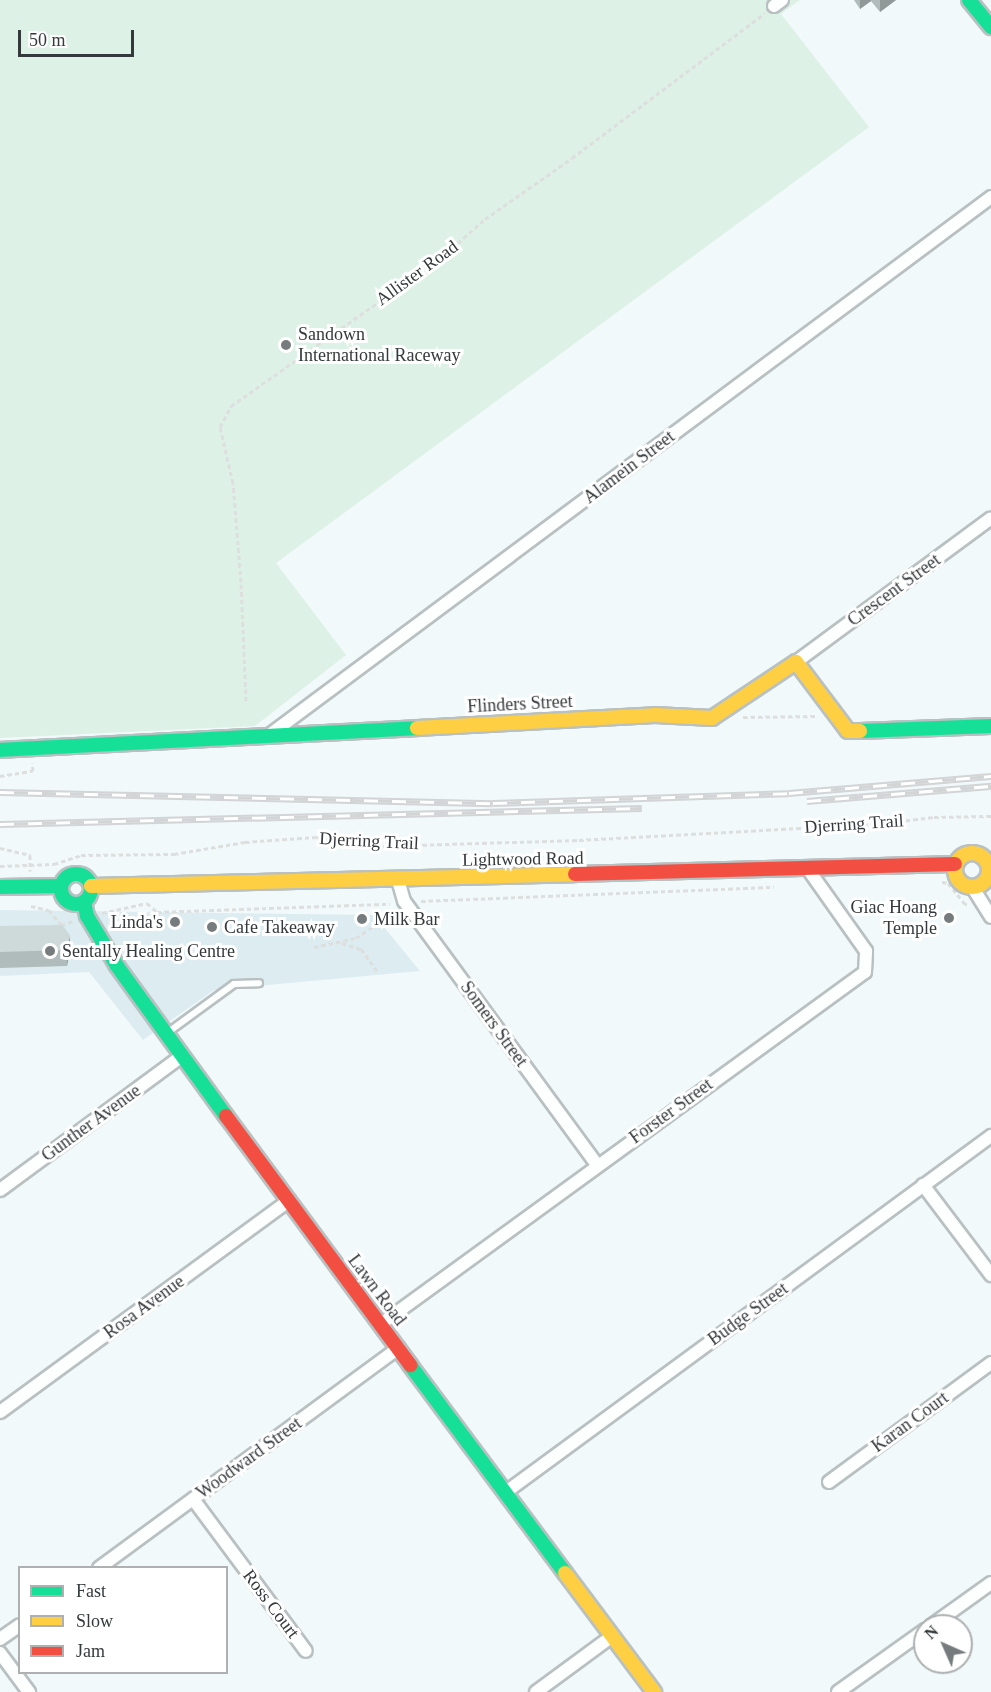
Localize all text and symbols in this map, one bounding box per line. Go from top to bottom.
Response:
scale bar [21,18,136,56]
text: 50 m [29,30,66,50]
street label: Allister Road [372,236,462,310]
place label: Sandown International Raceway [298,324,460,366]
marker: Sandown International Raceway [279,338,293,352]
street label: Alamein Street [579,426,679,508]
street label: Crescent Street [843,549,945,631]
street label: Flinders Street [467,690,573,718]
street label: Djerring Trail [803,810,905,838]
street label: Djerring Trail [319,828,419,854]
street label: Lightwood Road [462,847,584,871]
place label: Giac Hoang Temple [851,897,937,940]
place label: Milk Bar [374,908,439,930]
place label: Linda's [111,911,163,933]
marker: Giac Hoang Temple [942,911,956,925]
marker: Milk Bar [355,912,369,926]
marker: Linda's [168,915,182,929]
place label: Cafe Takeaway [224,916,335,938]
marker: Cafe Takeaway [205,920,219,934]
place label: Sentally Healing Centre [62,940,235,962]
marker: Sentally Healing Centre [43,944,57,958]
street label: Somers Street [456,977,532,1071]
street label: Forster Street [625,1074,717,1148]
street label: Gunther Avenue [37,1080,145,1166]
street label: Lawn Road [343,1250,411,1330]
street label: Rosa Avenue [99,1270,189,1344]
street label: Budge Street [704,1278,792,1350]
street label: Karan Court [867,1387,953,1457]
street label: Woodward Street [192,1413,306,1503]
street label: Ross Court [238,1565,304,1643]
legend [18,1566,228,1674]
text: Fast [76,1581,106,1601]
text: Slow [76,1611,113,1631]
north arrow [913,1614,973,1674]
text: N [921,1622,941,1642]
text: Jam [76,1641,105,1661]

